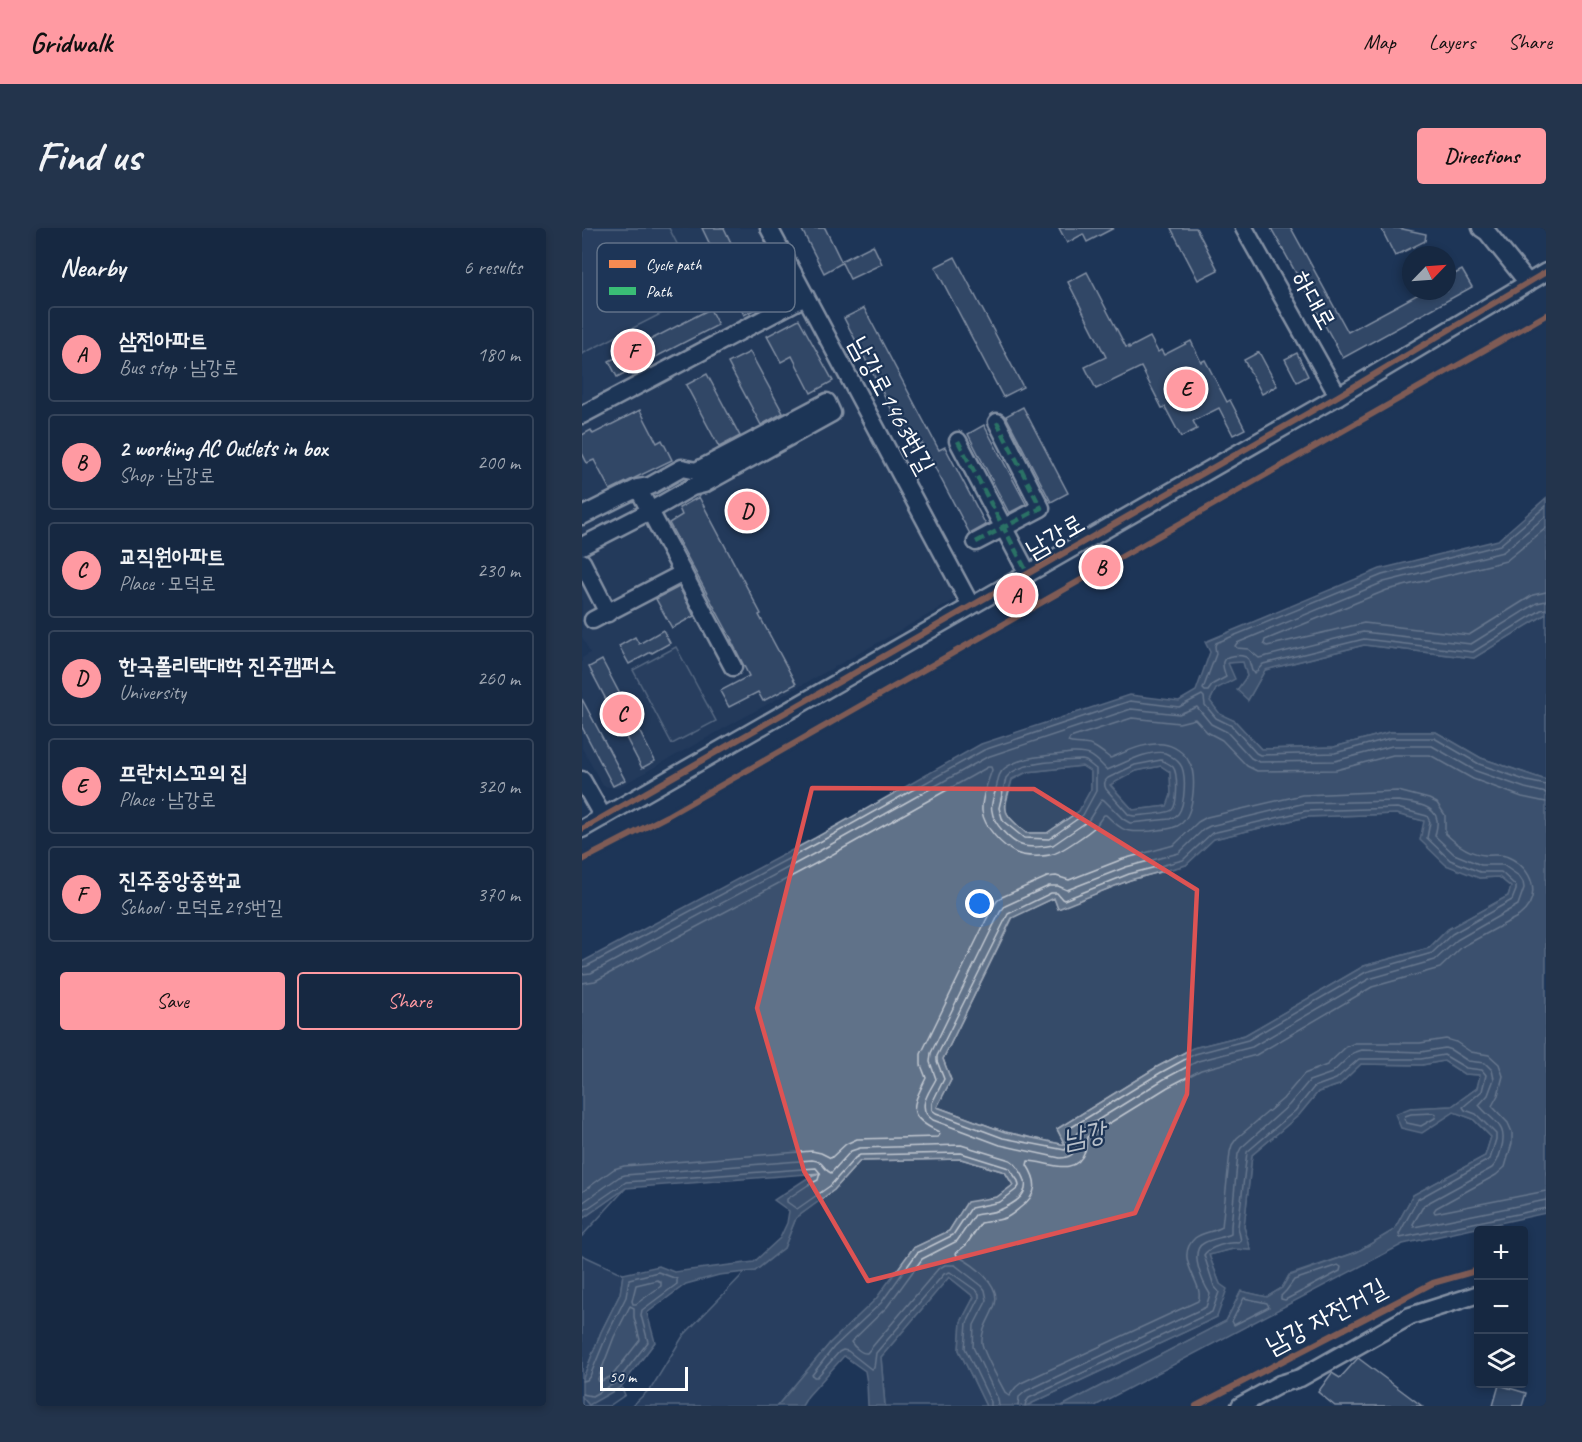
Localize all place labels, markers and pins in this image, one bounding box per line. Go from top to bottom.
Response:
pin: F [614,328,652,374]
pin: E [1166,366,1206,412]
pin: D [728,488,766,534]
pin: B [1082,544,1120,590]
pin: A [996,572,1036,617]
pin: C [602,692,642,736]

